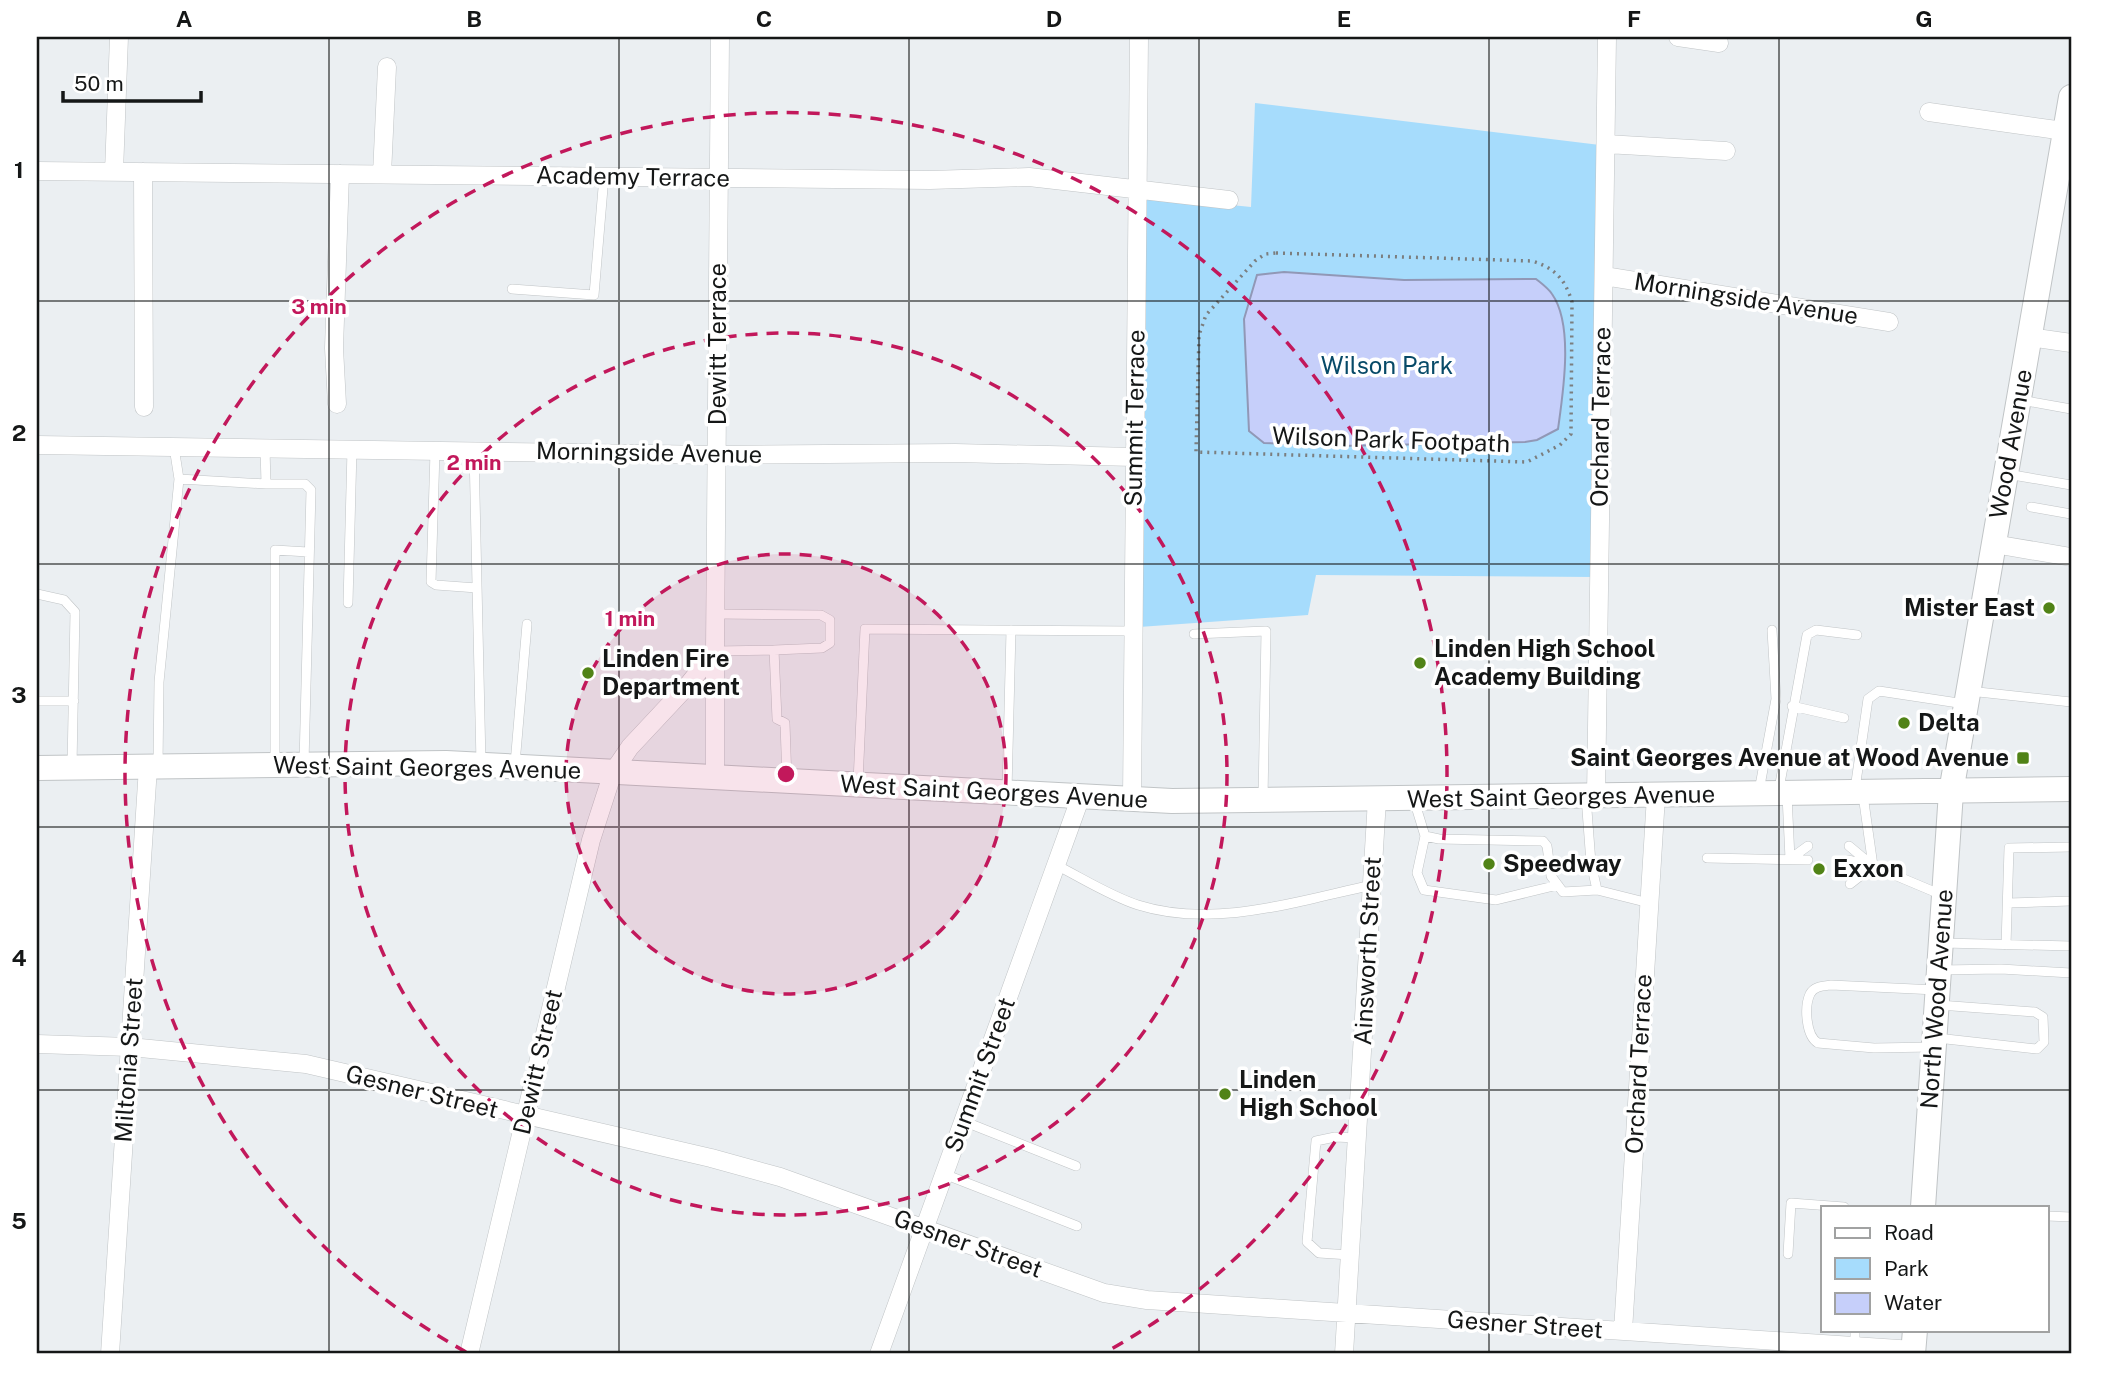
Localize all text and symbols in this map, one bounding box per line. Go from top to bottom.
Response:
text: A [176,5,193,32]
text: B [466,5,482,32]
text: C [756,5,772,32]
text: D [1046,5,1062,32]
text: E [1337,5,1351,32]
text: F [1627,5,1641,32]
text: G [1915,5,1933,32]
scale bar [63,60,201,104]
text: 50 m [74,71,124,96]
text: 1 [14,156,24,183]
street label: Academy Terrace [536,160,730,192]
street label: Dewitt Terrace [703,263,731,425]
street label: Morningside Avenue [1632,266,1860,330]
text: 3 min [291,294,347,319]
street label: Orchard Terrace [1584,327,1616,507]
street label: Summit Terrace [1118,329,1150,507]
park label: Wilson Park [1321,351,1453,379]
street label: Wood Avenue [1983,367,2037,521]
text: 2 [12,419,26,446]
street label: Wilson Park Footpath [1272,421,1511,457]
street label: Morningside Avenue [536,436,762,468]
text: 2 min [446,450,502,475]
place label: Mister East [1904,593,2035,621]
marker: Mister East [2041,600,2057,616]
text: 1 min [605,606,655,631]
place label: Linden High School Academy Building [1434,634,1655,690]
place label: Linden Fire Department [602,644,740,700]
marker: Linden High School Academy Building [1412,655,1428,671]
marker: Linden Fire Department [580,665,596,681]
text: 3 [11,681,27,708]
place label: Delta [1918,708,1980,736]
marker: Delta [1896,715,1912,731]
place label: Saint Georges Avenue at Wood Avenue [1570,743,2009,771]
street label: West Saint Georges Avenue [273,750,581,784]
marker: Saint Georges Avenue at Wood Avenue [2015,750,2031,766]
centre of rings [774,762,798,786]
street label: West Saint Georges Avenue [839,769,1149,813]
street label: West Saint Georges Avenue [1407,779,1715,813]
place label: Speedway [1503,849,1622,877]
place label: Exxon [1833,854,1904,882]
street label: Ainsworth Street [1348,856,1386,1046]
marker: Speedway [1481,856,1497,872]
marker: Exxon [1811,861,1827,877]
street label: North Wood Avenue [1914,888,1958,1110]
text: 4 [11,944,27,971]
street label: Orchard Terrace [1619,973,1657,1155]
street label: Miltonia Street [108,977,148,1143]
street label: Dewitt Street [507,986,567,1137]
street label: Summit Street [938,993,1020,1156]
street label: Gesner Street [343,1059,501,1123]
place label: Linden High School [1239,1065,1378,1121]
marker: Linden High School [1217,1086,1233,1102]
street label: Gesner Street [890,1203,1046,1283]
legend [1821,1206,2048,1332]
text: 5 [11,1207,27,1234]
text: Road [1884,1220,1934,1245]
text: Park [1884,1256,1929,1281]
text: Water [1884,1290,1942,1315]
street label: Gesner Street [1446,1305,1604,1343]

